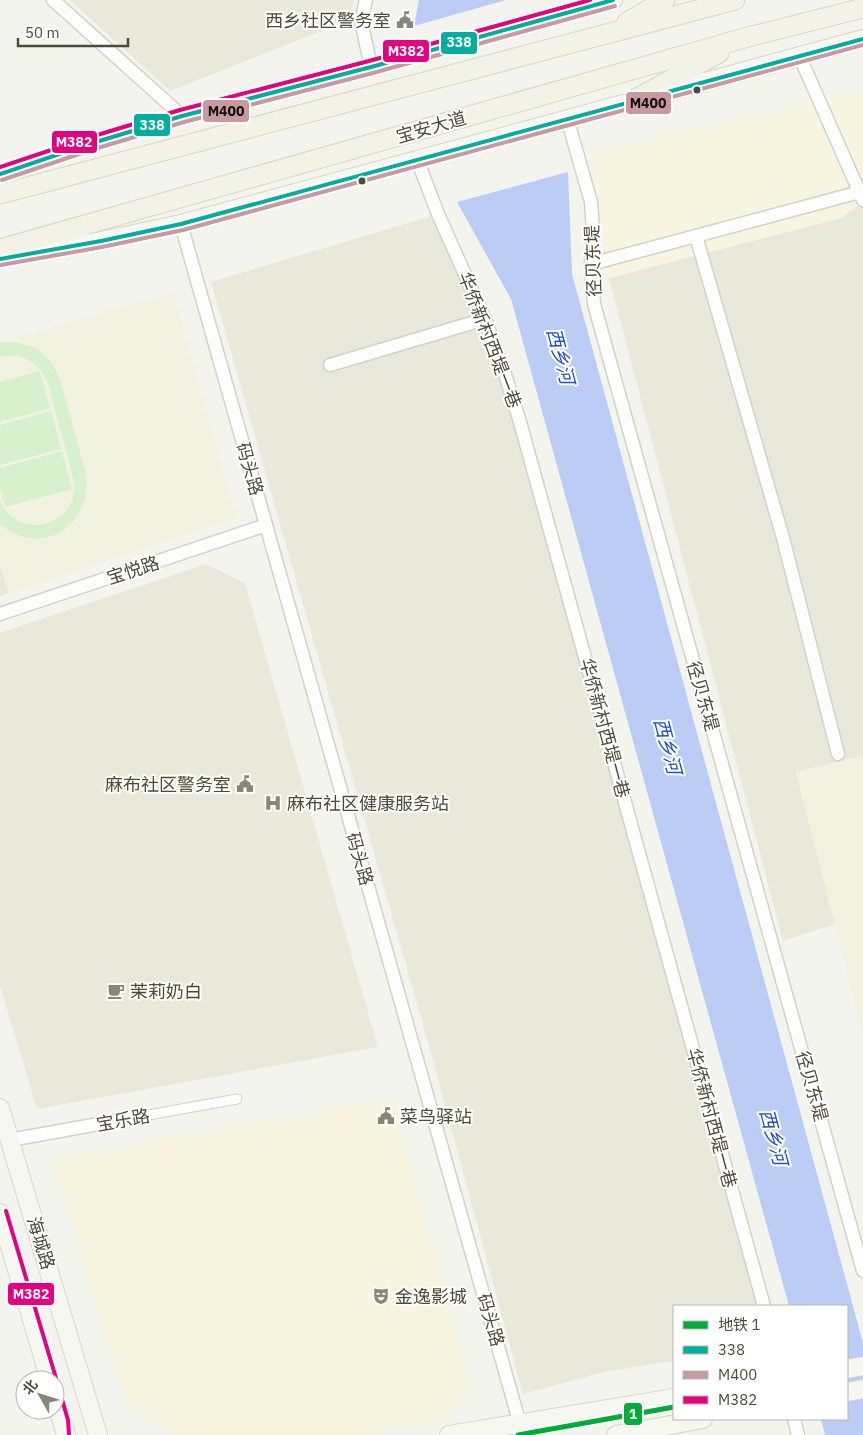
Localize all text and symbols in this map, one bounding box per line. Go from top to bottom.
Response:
place label: 西乡社区警务室 [265,9,391,32]
public building icon: 西乡社区警务室 [395,10,415,30]
scale bar [18,15,128,47]
text: 50 m [25,23,60,42]
line badge: 338 [440,31,478,55]
text: 338 [446,33,472,51]
line badge: M382 [382,39,430,63]
text: M382 [388,42,424,60]
unlabelled marker [692,85,702,95]
line badge: M400 [625,91,672,115]
text: M400 [630,94,666,112]
line badge: M400 [202,99,250,123]
text: M400 [208,102,244,120]
street label: 宝安大道 [393,106,469,148]
line badge: 338 [133,113,171,137]
text: 338 [139,116,165,134]
line badge: M382 [51,130,98,154]
text: M382 [56,133,92,151]
unlabelled marker [357,176,367,186]
street label: 径贝东堤 [580,225,606,297]
street label: 华侨新村西堤一巷 [453,269,527,411]
water label: 西乡河 [542,325,581,390]
street label: 码头路 [232,440,268,498]
street label: 宝悦路 [104,551,162,589]
street label: 华侨新村西堤一巷 [575,655,635,801]
street label: 径贝东堤 [682,658,724,734]
water label: 西乡河 [649,715,688,780]
place label: 麻布社区警务室 [105,773,231,796]
public building icon: 麻布社区警务室 [235,774,255,794]
place label: 麻布社区健康服务站 [287,792,449,815]
hospital icon: 麻布社区健康服务站 [263,793,283,813]
street label: 码头路 [342,830,378,888]
place label: 茉莉奶白 [130,980,202,1003]
cafe icon: 茉莉奶白 [106,981,126,1001]
street label: 华侨新村西堤一巷 [682,1045,742,1191]
street label: 径贝东堤 [791,1048,833,1124]
street label: 宝乐路 [94,1104,152,1136]
place label: 菜鸟驿站 [400,1105,472,1128]
public building icon: 菜鸟驿站 [376,1106,396,1126]
water label: 西乡河 [755,1106,794,1171]
street label: 海城路 [22,1214,60,1272]
line badge: M382 [7,1282,55,1306]
text: M382 [13,1285,49,1303]
place label: 金逸影城 [395,1285,467,1308]
theatre icon: 金逸影城 [371,1286,391,1306]
street label: 码头路 [473,1291,509,1349]
legend [673,1305,848,1420]
text: 地铁 1 [718,1315,761,1334]
text: 338 [718,1340,745,1359]
text: M400 [718,1365,757,1384]
north arrow [15,1370,65,1420]
text: 北 [18,1376,41,1398]
text: M382 [718,1390,757,1409]
line badge: 1 [623,1402,643,1426]
text: 1 [629,1405,638,1423]

